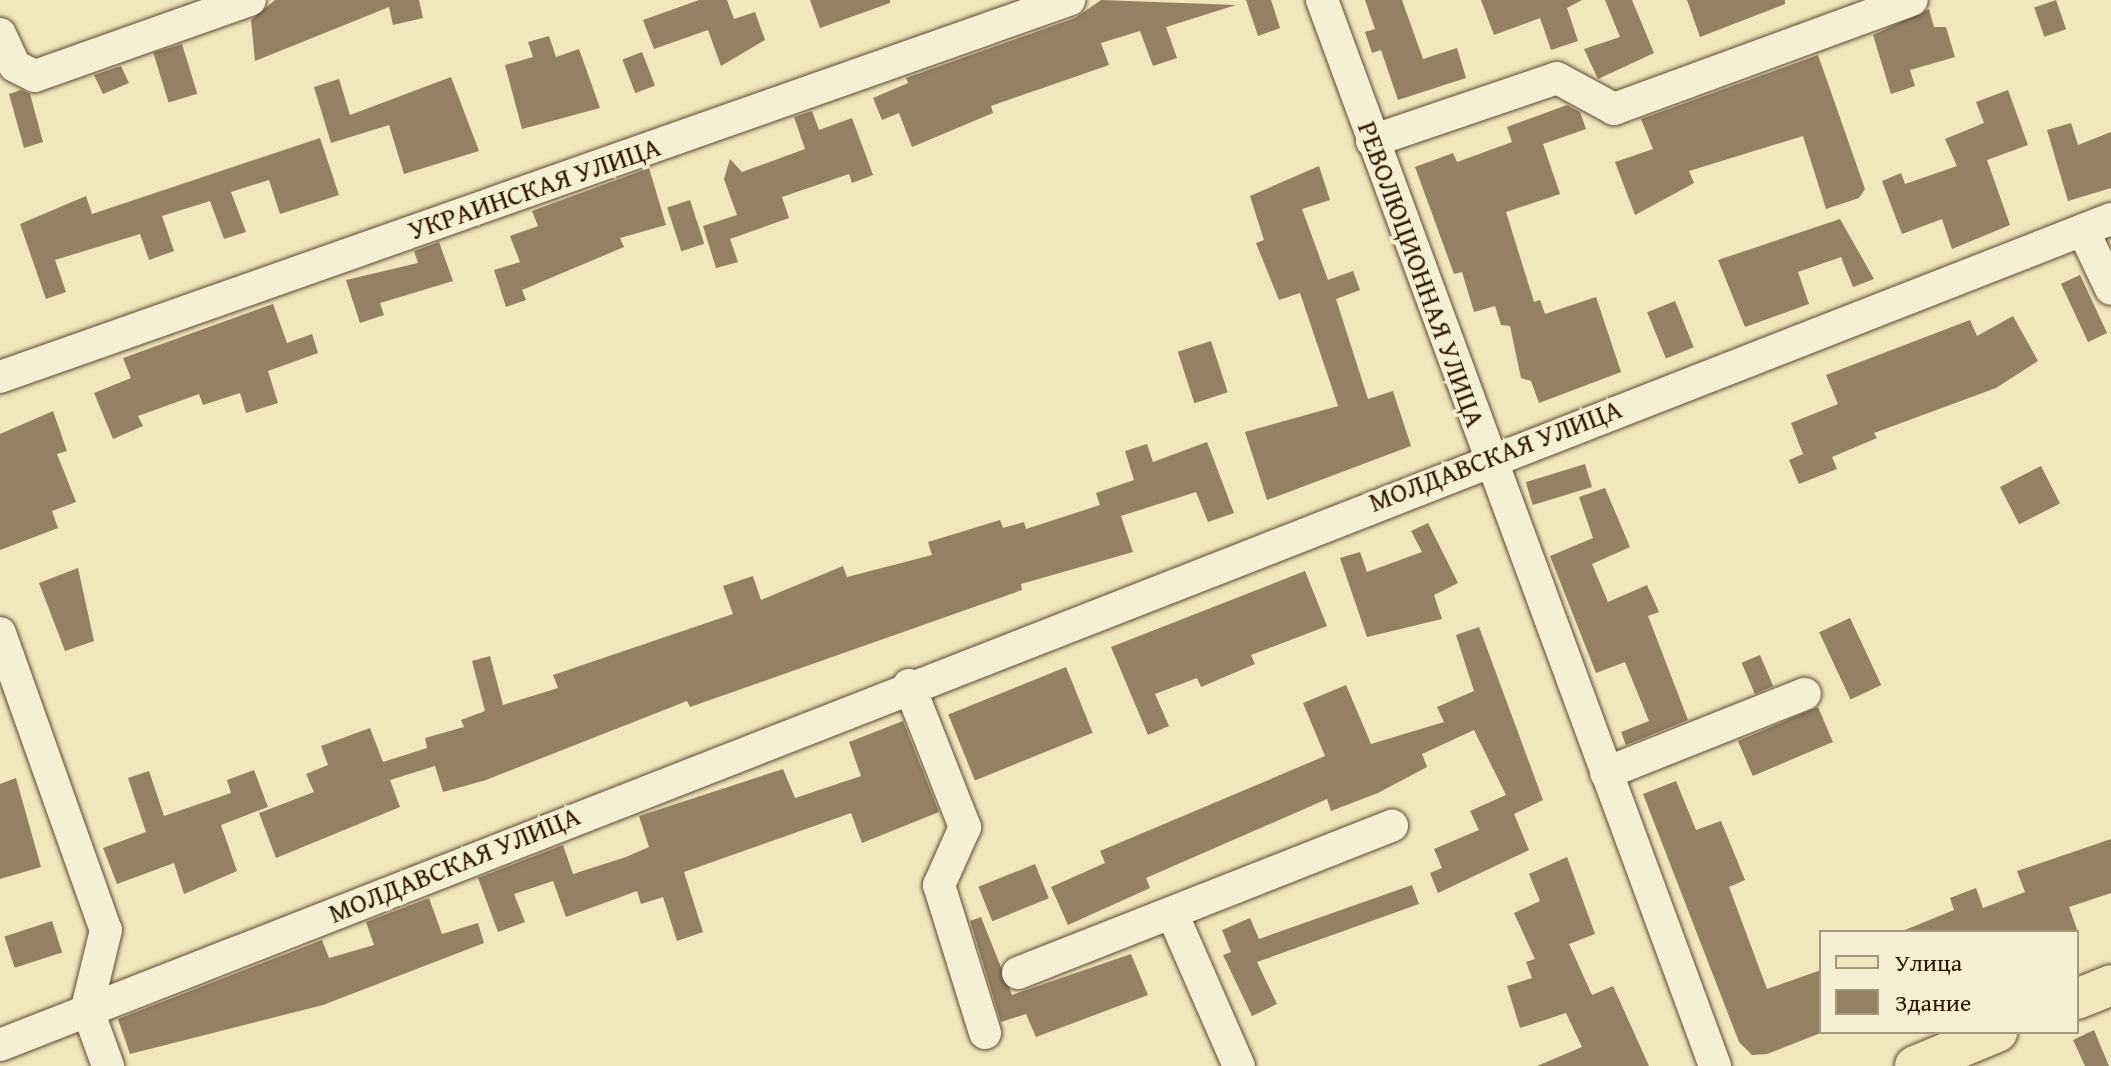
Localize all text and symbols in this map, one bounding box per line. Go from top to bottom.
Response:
street label: РЕВОЛЮЦИОННАЯ УЛИЦА [1351,116,1493,432]
street label: УКРАИНСКАЯ УЛИЦА [403,129,665,247]
street label: МОЛДАВСКАЯ УЛИЦА [1364,391,1626,519]
street label: МОЛДАВСКАЯ УЛИЦА [323,798,585,930]
legend [1819,930,2079,1034]
text: Улица [1895,945,1962,980]
text: Здание [1895,985,1971,1020]

